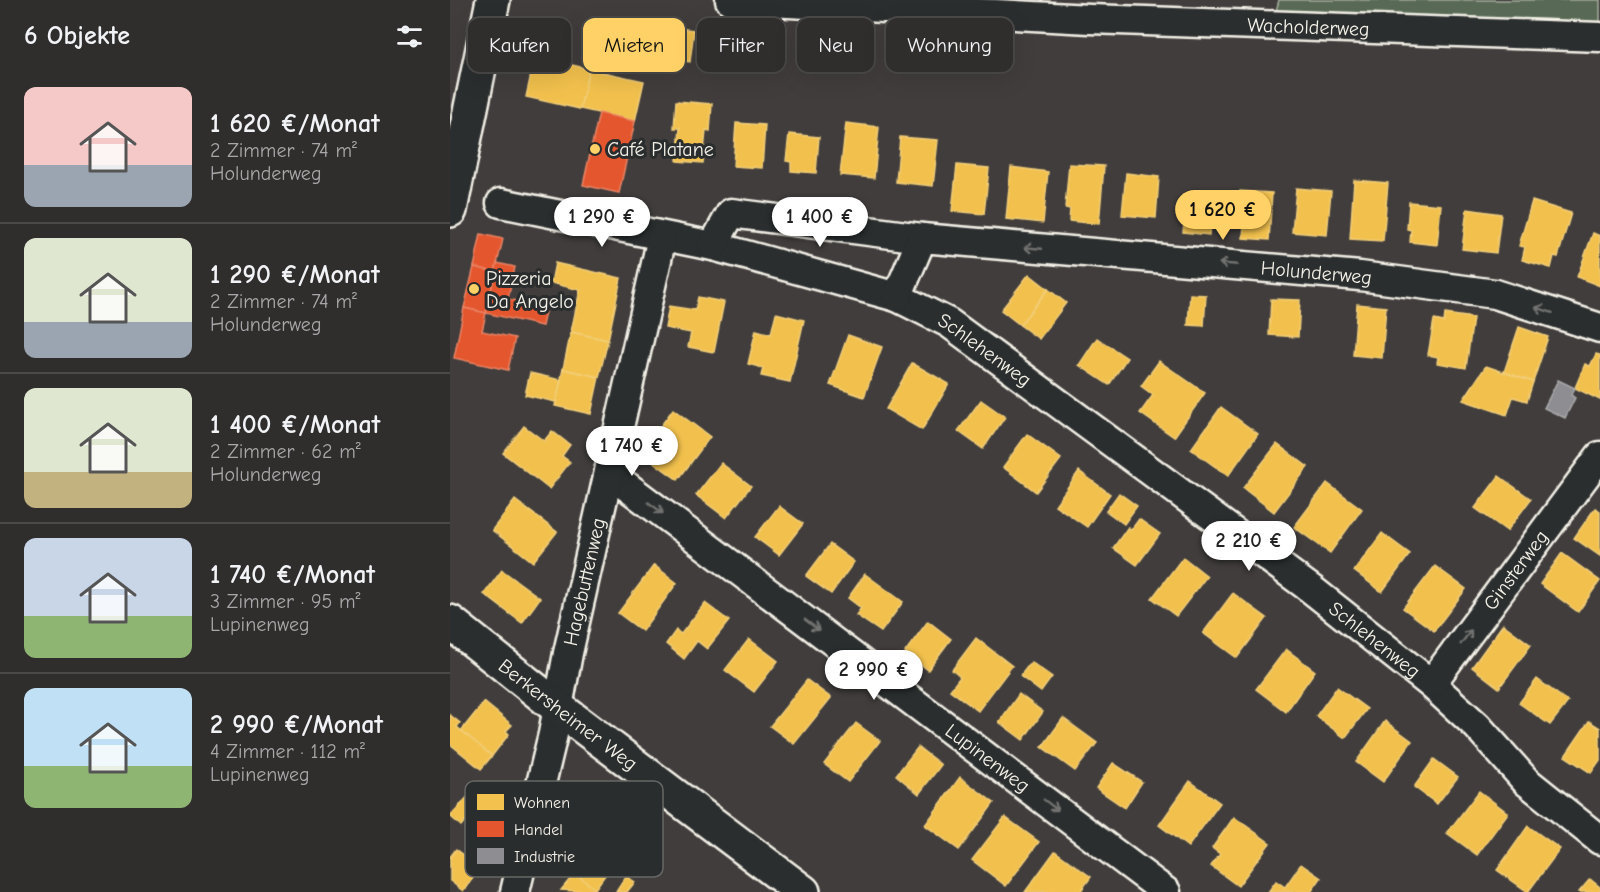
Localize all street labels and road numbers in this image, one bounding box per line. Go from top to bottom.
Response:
street label: Wacholderweg [1247,14,1370,41]
street label: Holunderweg [1260,256,1373,289]
street label: Schlehenweg [934,309,1036,392]
street label: Hagebuttenweg [559,516,610,648]
street label: Ginsterweg [1479,526,1553,615]
street label: Schlehenweg [1324,597,1425,683]
street label: Berkersheimer Weg [494,654,642,775]
street label: Lupinenweg [941,719,1034,797]

